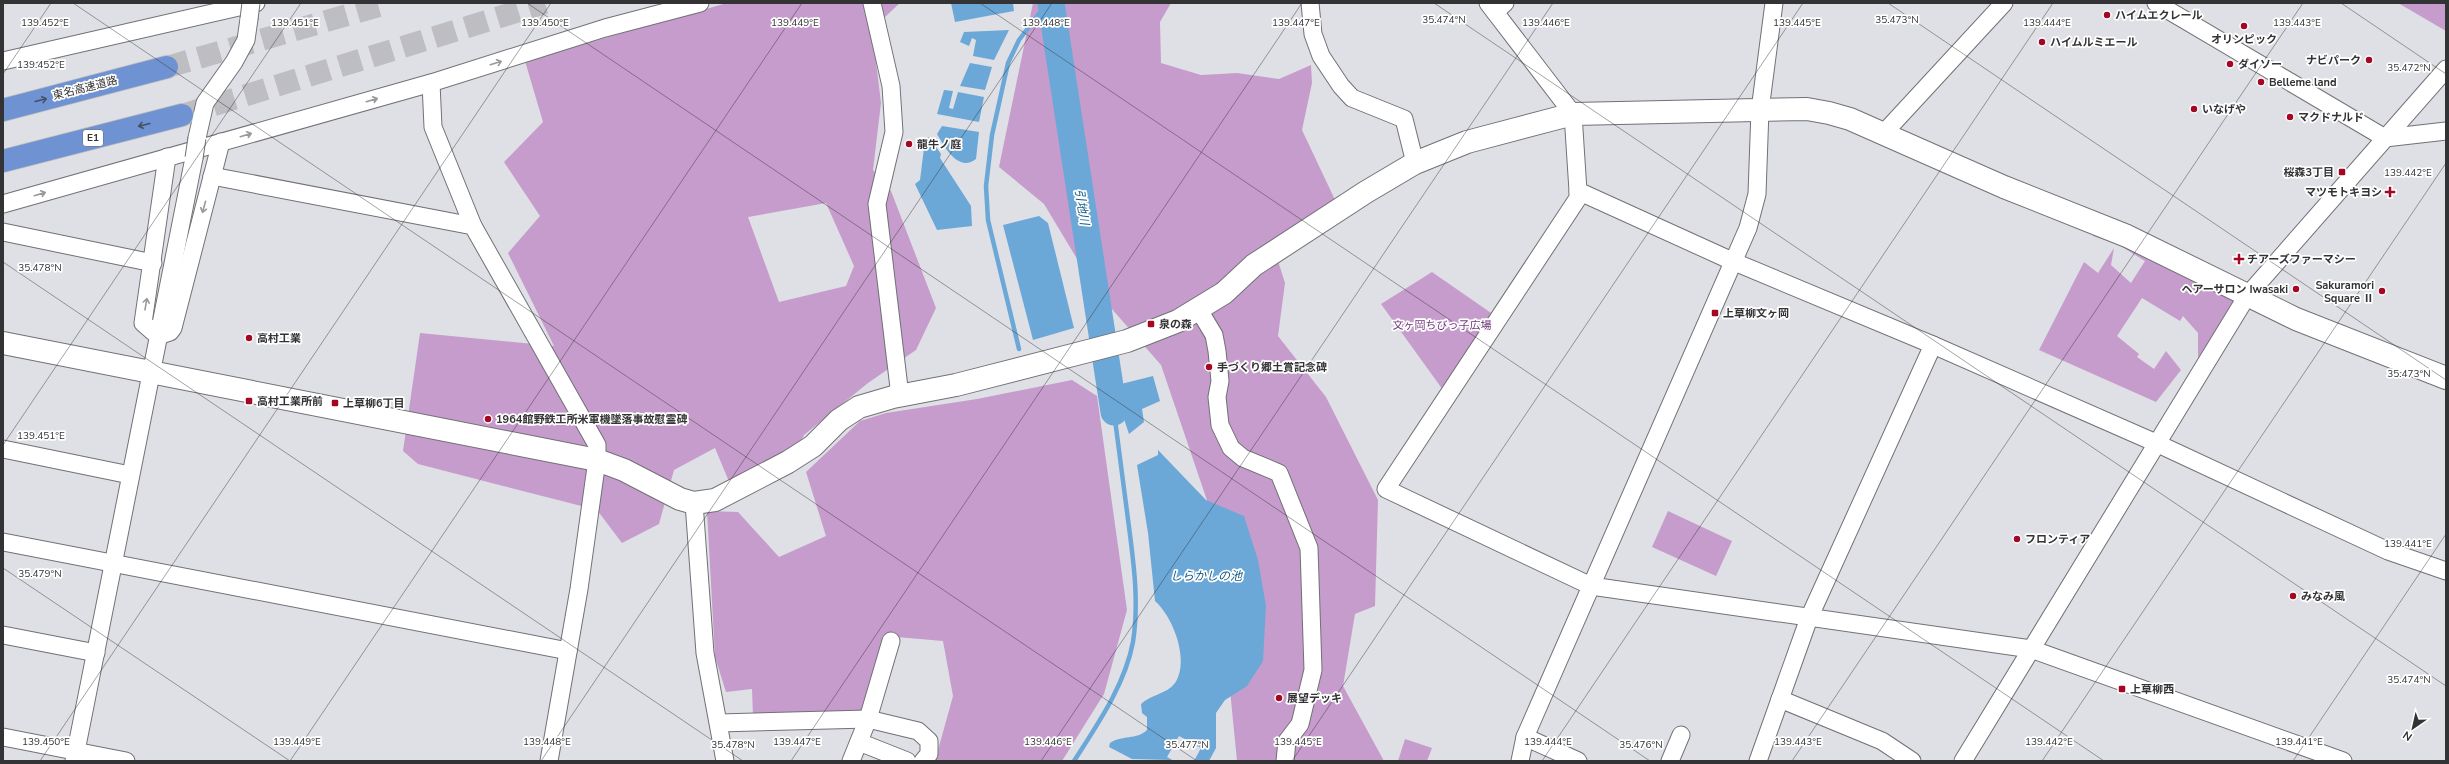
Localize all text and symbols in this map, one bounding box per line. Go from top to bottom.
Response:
place label: ハイムエクレール [2115,8,2203,23]
marker: ハイムエクレール [2102,10,2112,20]
text: 35.474°N [1422,13,1466,27]
text: 35.473°N [1875,13,1919,27]
text: 139.452°E [21,16,69,30]
text: 139.451°E [271,16,319,30]
text: 139.450°E [521,16,569,30]
text: 139.449°E [771,16,819,30]
text: 139.448°E [1022,16,1070,30]
text: 139.447°E [1272,16,1320,30]
text: 139.446°E [1522,16,1570,30]
text: 139.445°E [1773,16,1821,30]
text: 139.444°E [2023,16,2071,30]
text: 139.443°E [2273,16,2321,30]
marker: オリンピック [2239,21,2249,31]
place label: オリンピック [2211,32,2277,47]
place label: ハイムルミエール [2050,35,2138,50]
marker: ハイムルミエール [2037,37,2047,47]
place label: ナビパーク [2306,53,2361,68]
marker: ナビパーク [2364,55,2374,65]
place label: ダイソー [2238,57,2282,72]
text: 139.452°E [17,58,65,72]
one-way arrow [489,59,502,66]
marker: ダイソー [2225,59,2235,69]
text: 35.472°N [2387,61,2431,75]
street label: 東名高速道路 [51,73,119,103]
place label: Belleme land [2269,75,2337,90]
marker: Belleme land [2256,77,2266,87]
one-way arrow [34,96,47,103]
one-way arrow [365,96,378,103]
place label: いなげや [2202,102,2246,117]
marker: いなげや [2189,104,2199,114]
place label: マクドナルド [2298,110,2364,125]
marker: マクドナルド [2285,112,2295,122]
one-way arrow [138,122,151,129]
road number: E1 [83,130,103,146]
one-way arrow [240,131,253,138]
place label: 龍牛ノ庭 [917,137,961,152]
marker: 龍牛ノ庭 [904,139,914,149]
place label: 桜森3丁目 [2283,165,2334,180]
text: 139.442°E [2384,166,2432,180]
marker: 桜森3丁目 [2337,167,2347,177]
place label: マツモトキヨシ [2305,185,2382,200]
marker: マツモトキヨシ [2385,187,2395,197]
water label: 引地川 [1071,188,1093,228]
one-way arrow [34,189,47,197]
one-way arrow [200,201,208,214]
place label: チアーズファーマシー [2247,252,2356,267]
marker: チアーズファーマシー [2234,254,2244,264]
text: 35.478°N [18,261,62,275]
place label: Sakuramori Square Ⅱ [2315,278,2374,306]
place label: ヘアーサロン Iwasaki [2181,282,2288,297]
marker: ヘアーサロン Iwasaki [2291,284,2301,294]
marker: Sakuramori Square Ⅱ [2377,286,2387,296]
one-way arrow [142,298,150,311]
place label: 上草柳文ヶ岡 [1723,306,1789,321]
marker: 上草柳文ヶ岡 [1710,308,1720,318]
place label: 泉の森 [1159,317,1192,332]
park label: 文ヶ岡ちびっ子広場 [1393,318,1492,333]
marker: 泉の森 [1146,319,1156,329]
place label: 高村工業 [257,331,301,346]
marker: 高村工業 [244,333,254,343]
place label: 手づくり郷土賞記念碑 [1217,360,1327,375]
marker: 手づくり郷土賞記念碑 [1204,362,1214,372]
text: 35.473°N [2387,367,2431,381]
place label: 高村工業所前 [257,394,323,409]
marker: 高村工業所前 [244,396,254,406]
place label: 上草柳6丁目 [343,396,405,411]
marker: 上草柳6丁目 [330,398,340,408]
place label: 1964館野鉄工所米軍機墜落事故慰霊碑 [496,412,687,427]
marker: 1964館野鉄工所米軍機墜落事故慰霊碑 [483,414,493,424]
text: 139.451°E [17,429,65,443]
place label: フロンティア [2025,532,2090,547]
marker: フロンティア [2012,534,2022,544]
text: 139.441°E [2384,537,2432,551]
text: 35.479°N [18,567,62,581]
water label: しらかしの池 [1170,568,1243,584]
place label: みなみ風 [2301,589,2345,604]
marker: みなみ風 [2288,591,2298,601]
text: 35.474°N [2387,673,2431,687]
place label: 上草柳西 [2130,682,2174,697]
marker: 上草柳西 [2117,684,2127,694]
place label: 展望デッキ [1287,691,1342,706]
marker: 展望デッキ [1274,693,1284,703]
north arrow [2393,708,2433,748]
text: N [2400,727,2415,744]
text: 139.450°E [22,735,70,749]
text: 139.449°E [273,735,321,749]
text: 139.448°E [523,735,571,749]
text: 139.447°E [773,735,821,749]
text: 139.446°E [1024,735,1072,749]
text: 139.445°E [1274,735,1322,749]
text: 139.444°E [1524,735,1572,749]
text: 139.443°E [1774,735,1822,749]
text: 139.442°E [2025,735,2073,749]
text: 139.441°E [2275,735,2323,749]
text: 35.478°N [711,738,755,752]
text: 35.477°N [1165,738,1209,752]
text: 35.476°N [1619,738,1663,752]

